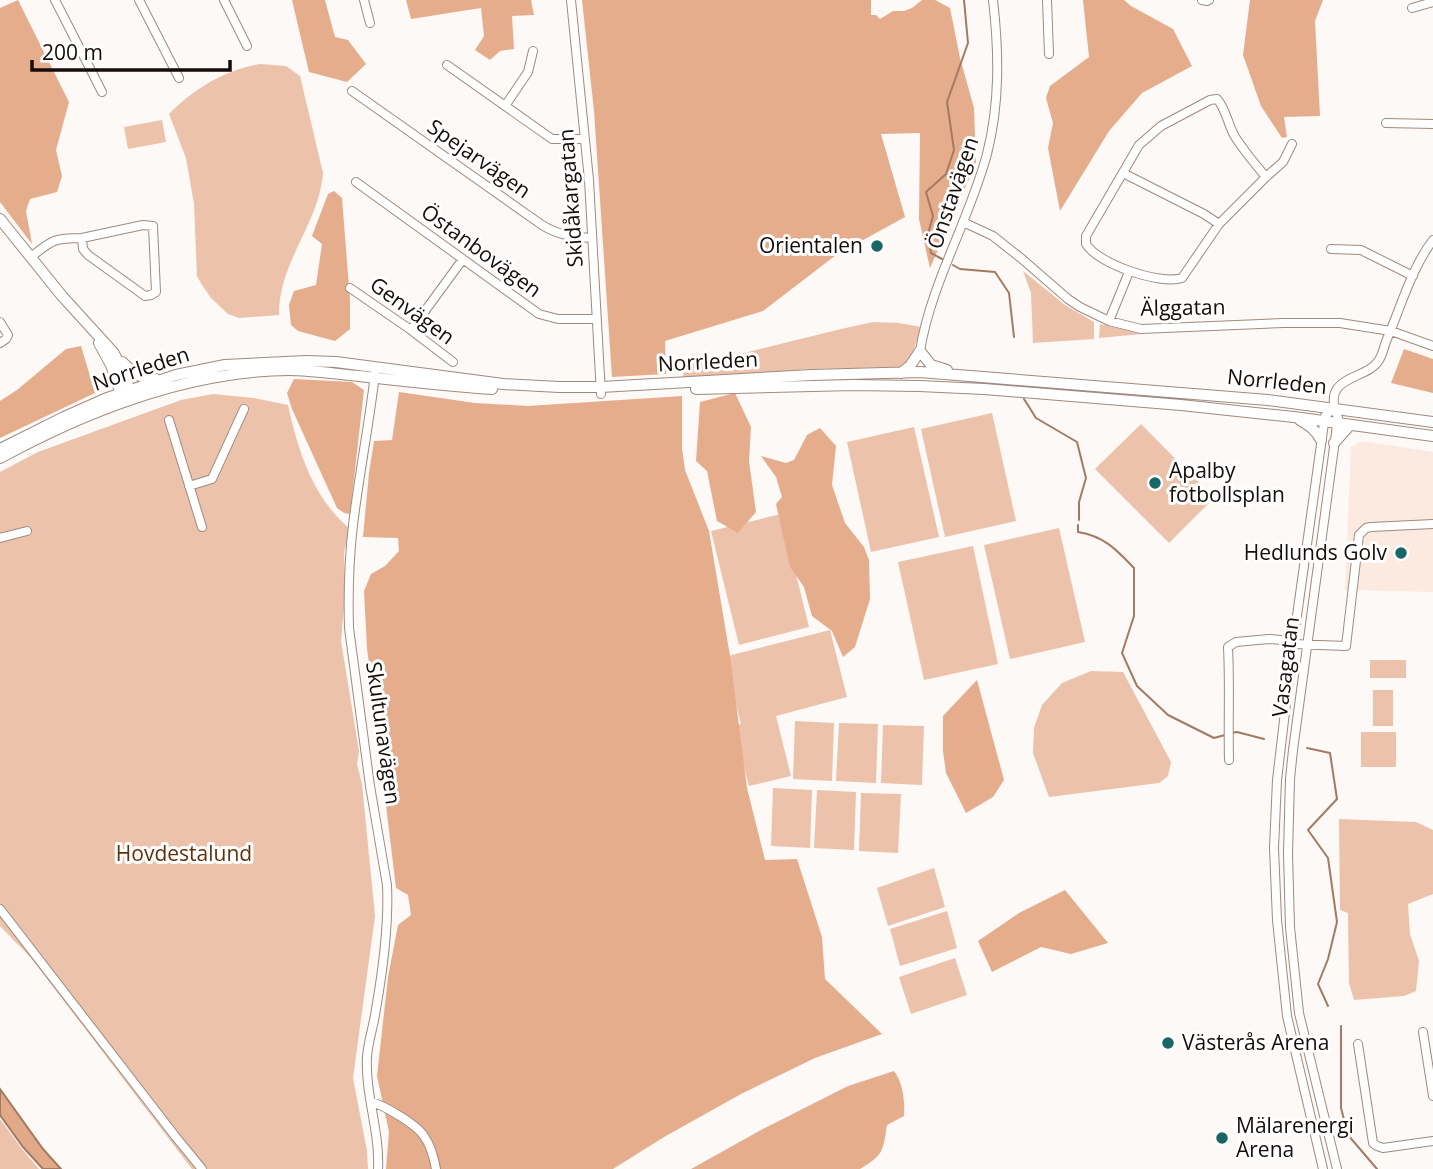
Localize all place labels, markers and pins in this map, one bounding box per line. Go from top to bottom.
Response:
place label: Orientalen [759,231,863,259]
marker: Orientalen [869,238,885,254]
place label: Apalby fotbollsplan [1169,456,1285,508]
marker: Apalby fotbollsplan [1147,475,1163,491]
place label: Hedlunds Golv [1244,538,1388,566]
marker: Hedlunds Golv [1393,545,1409,561]
place label: Västerås Arena [1182,1028,1329,1056]
marker: Västerås Arena [1160,1035,1176,1051]
place label: Mälarenergi Arena [1236,1111,1354,1163]
marker: Mälarenergi Arena [1214,1130,1230,1146]

